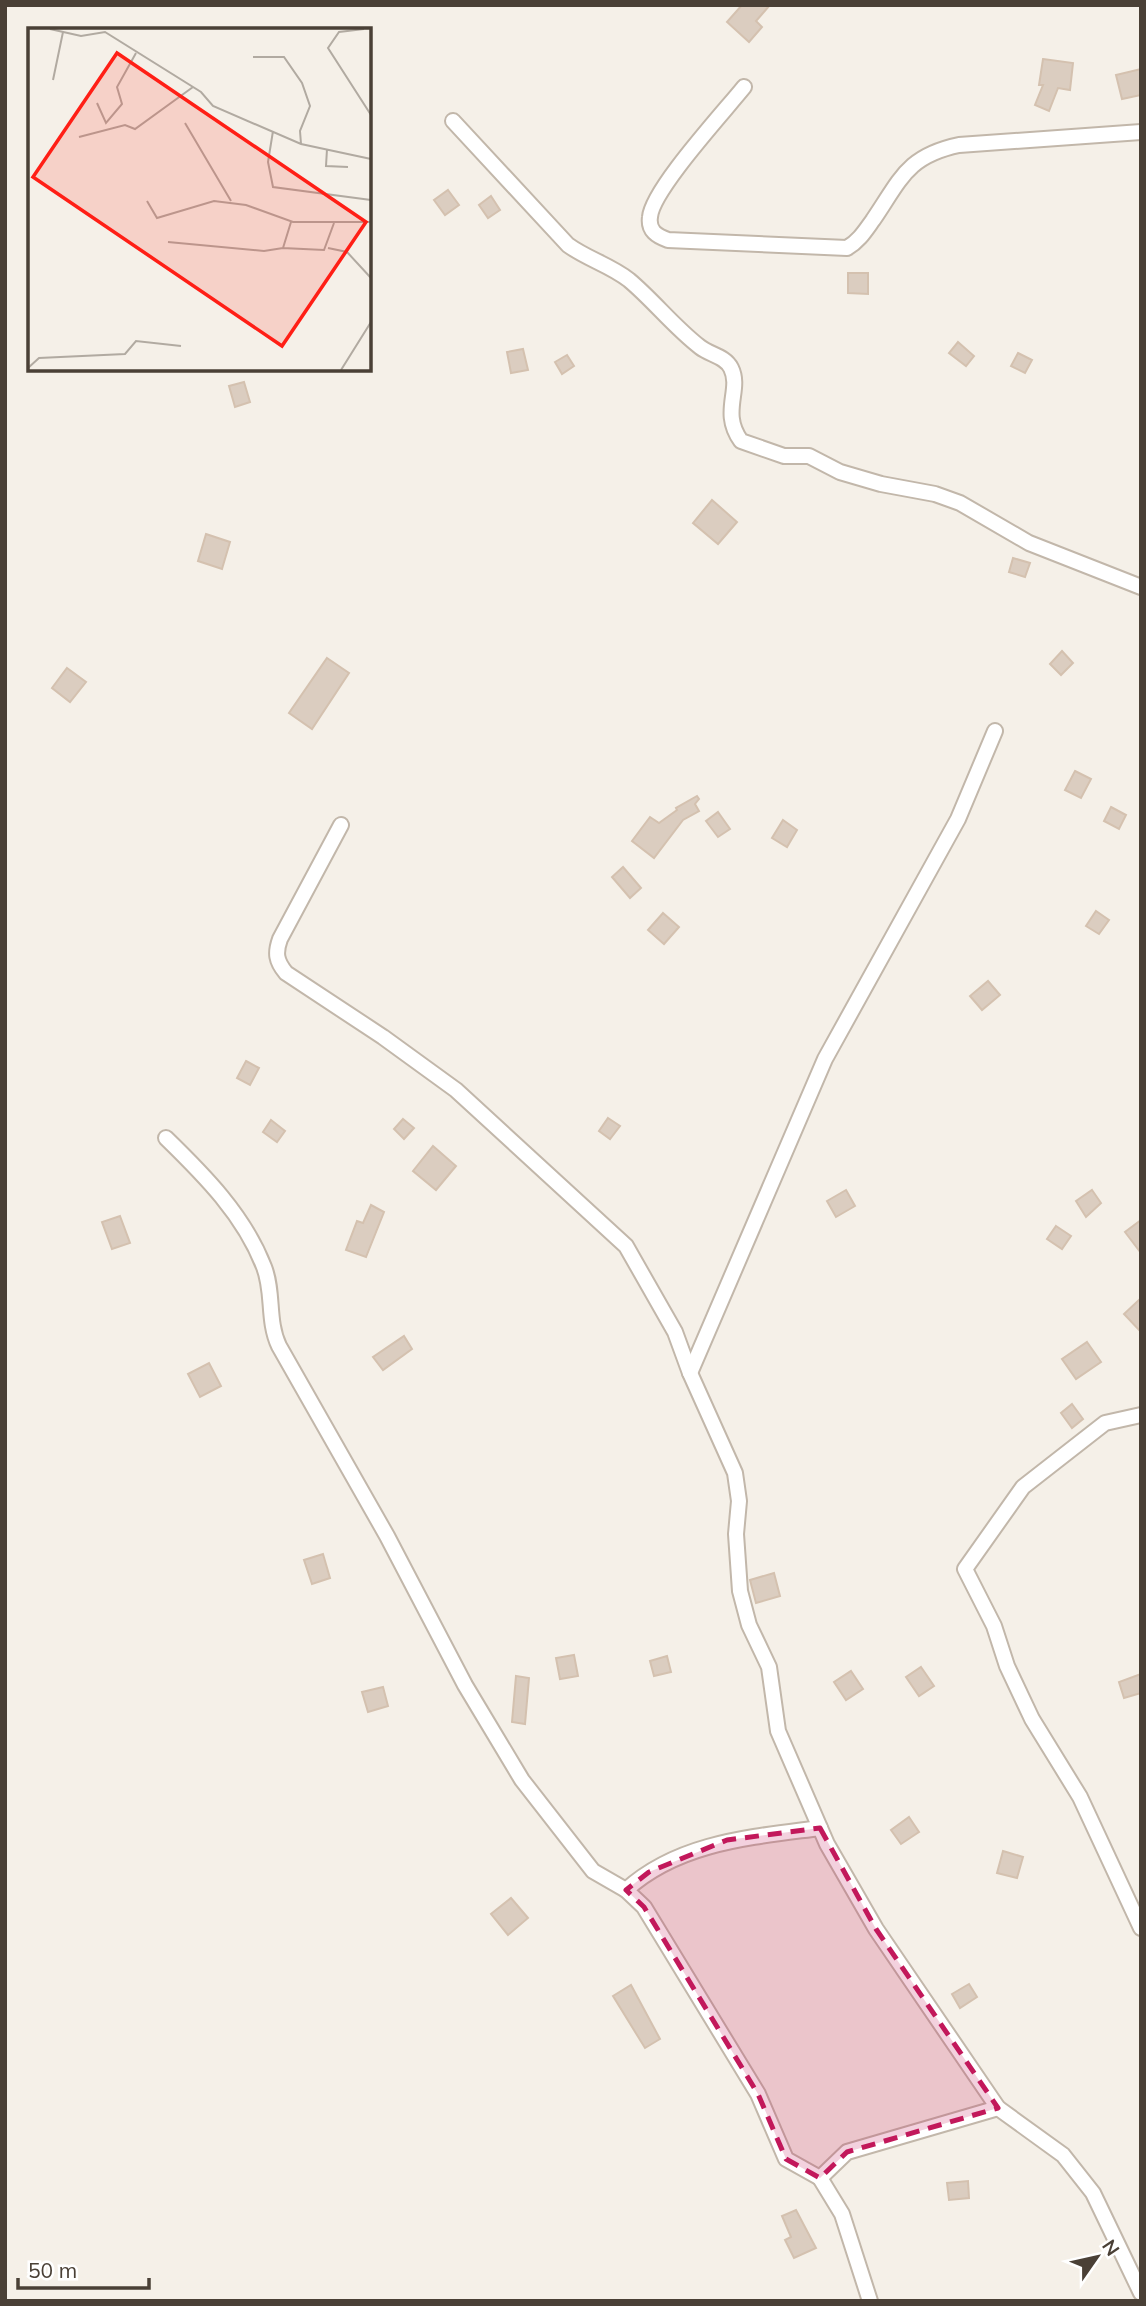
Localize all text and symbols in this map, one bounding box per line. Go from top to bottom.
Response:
inset map [28,28,371,371]
north arrow [1062,2222,1132,2292]
text: N [1097,2235,1125,2260]
scale bar [18,2246,149,2290]
text: 50 m [28,2257,77,2283]

